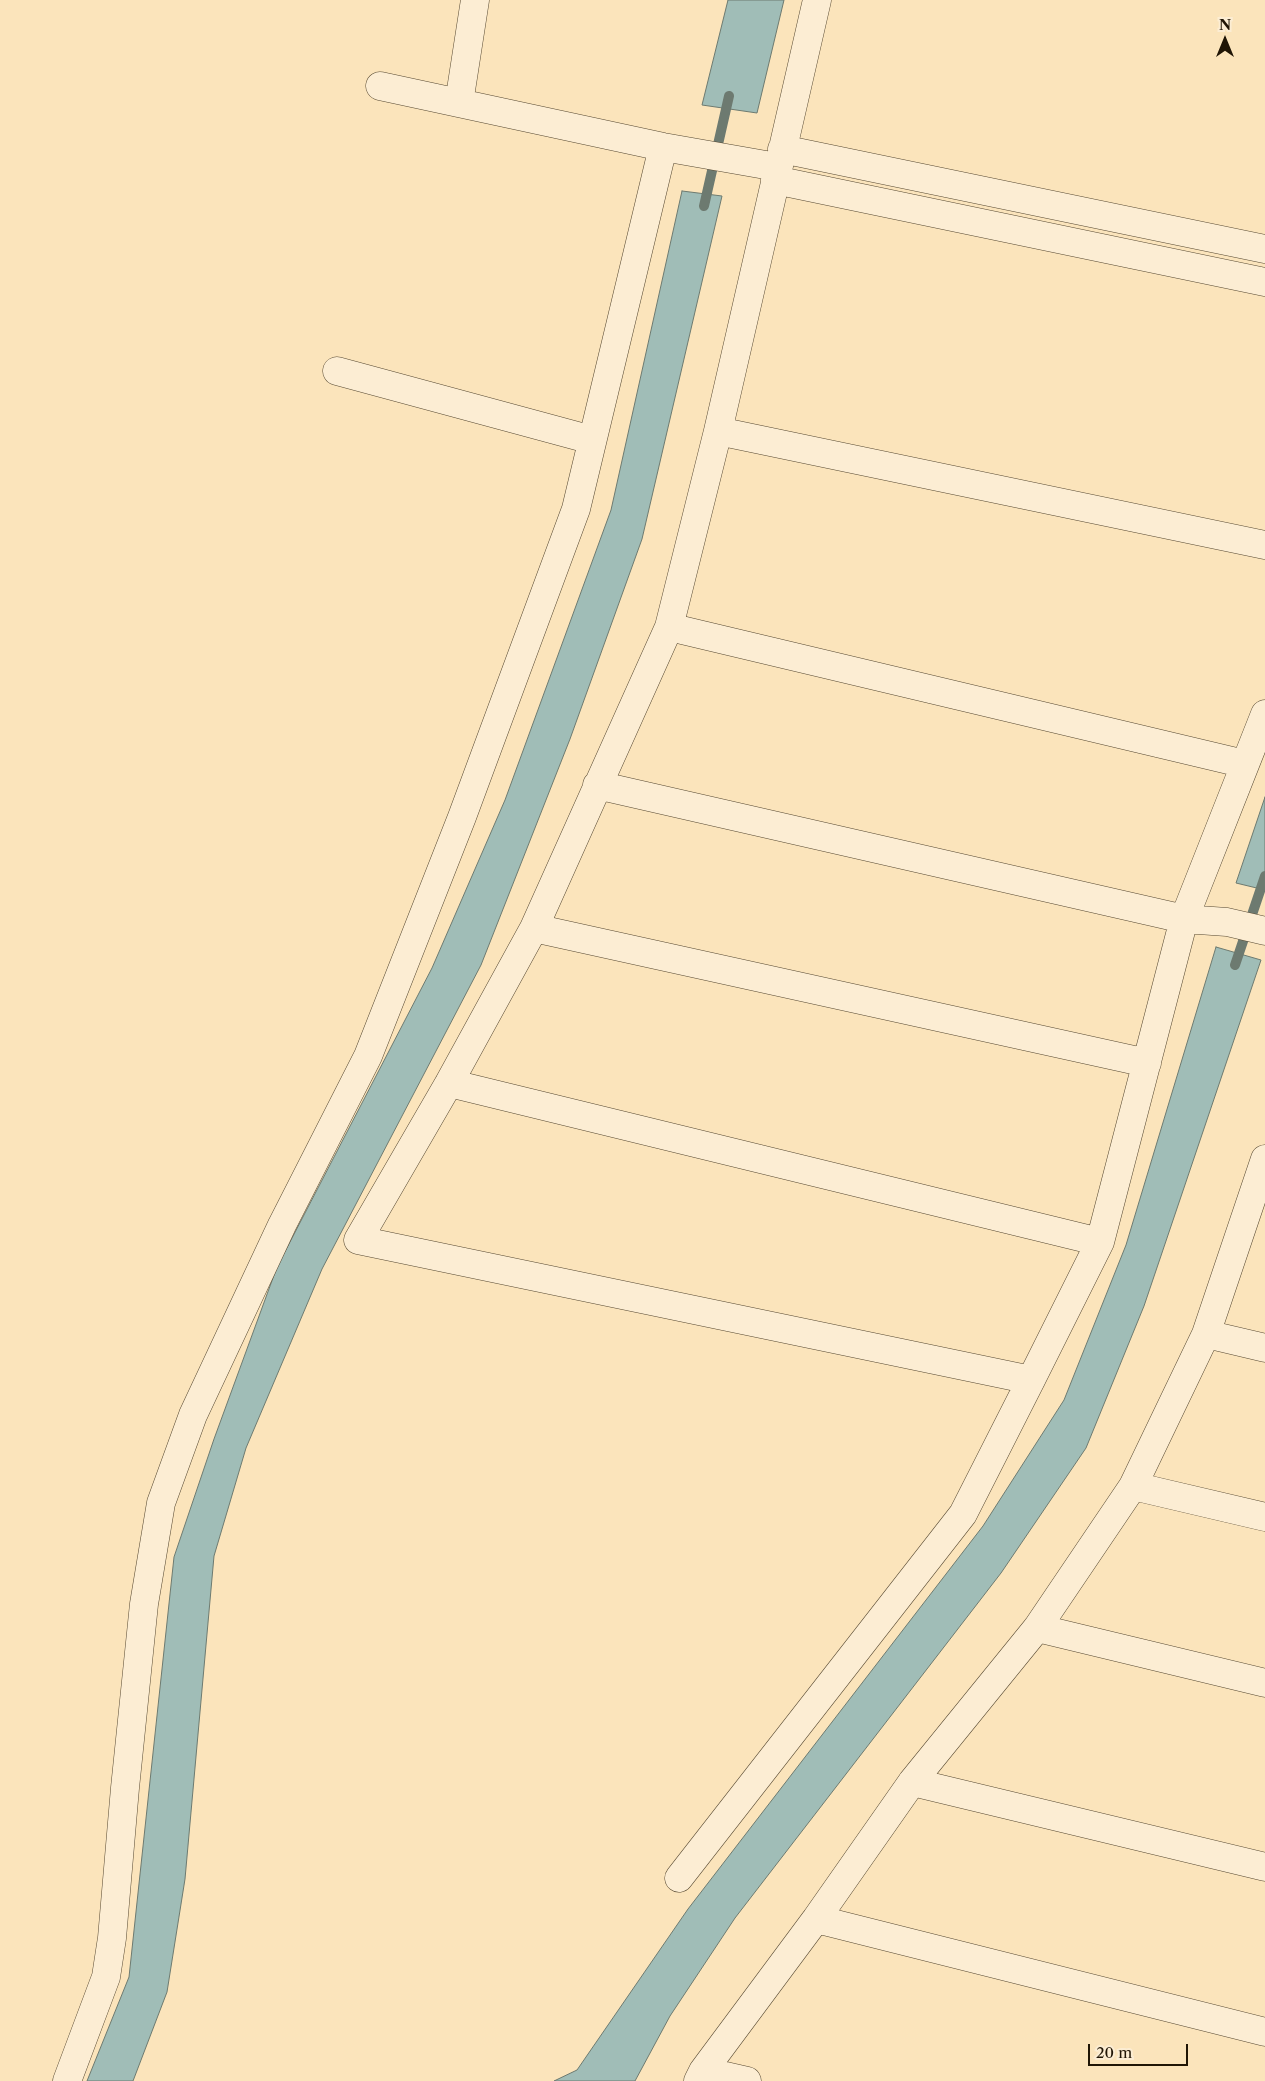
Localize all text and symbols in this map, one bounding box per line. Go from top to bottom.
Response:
north arrow [1200,15,1250,65]
text: N [1219,16,1231,34]
scale bar [1090,2034,1190,2066]
text: 20 m [1096,2043,1132,2062]

